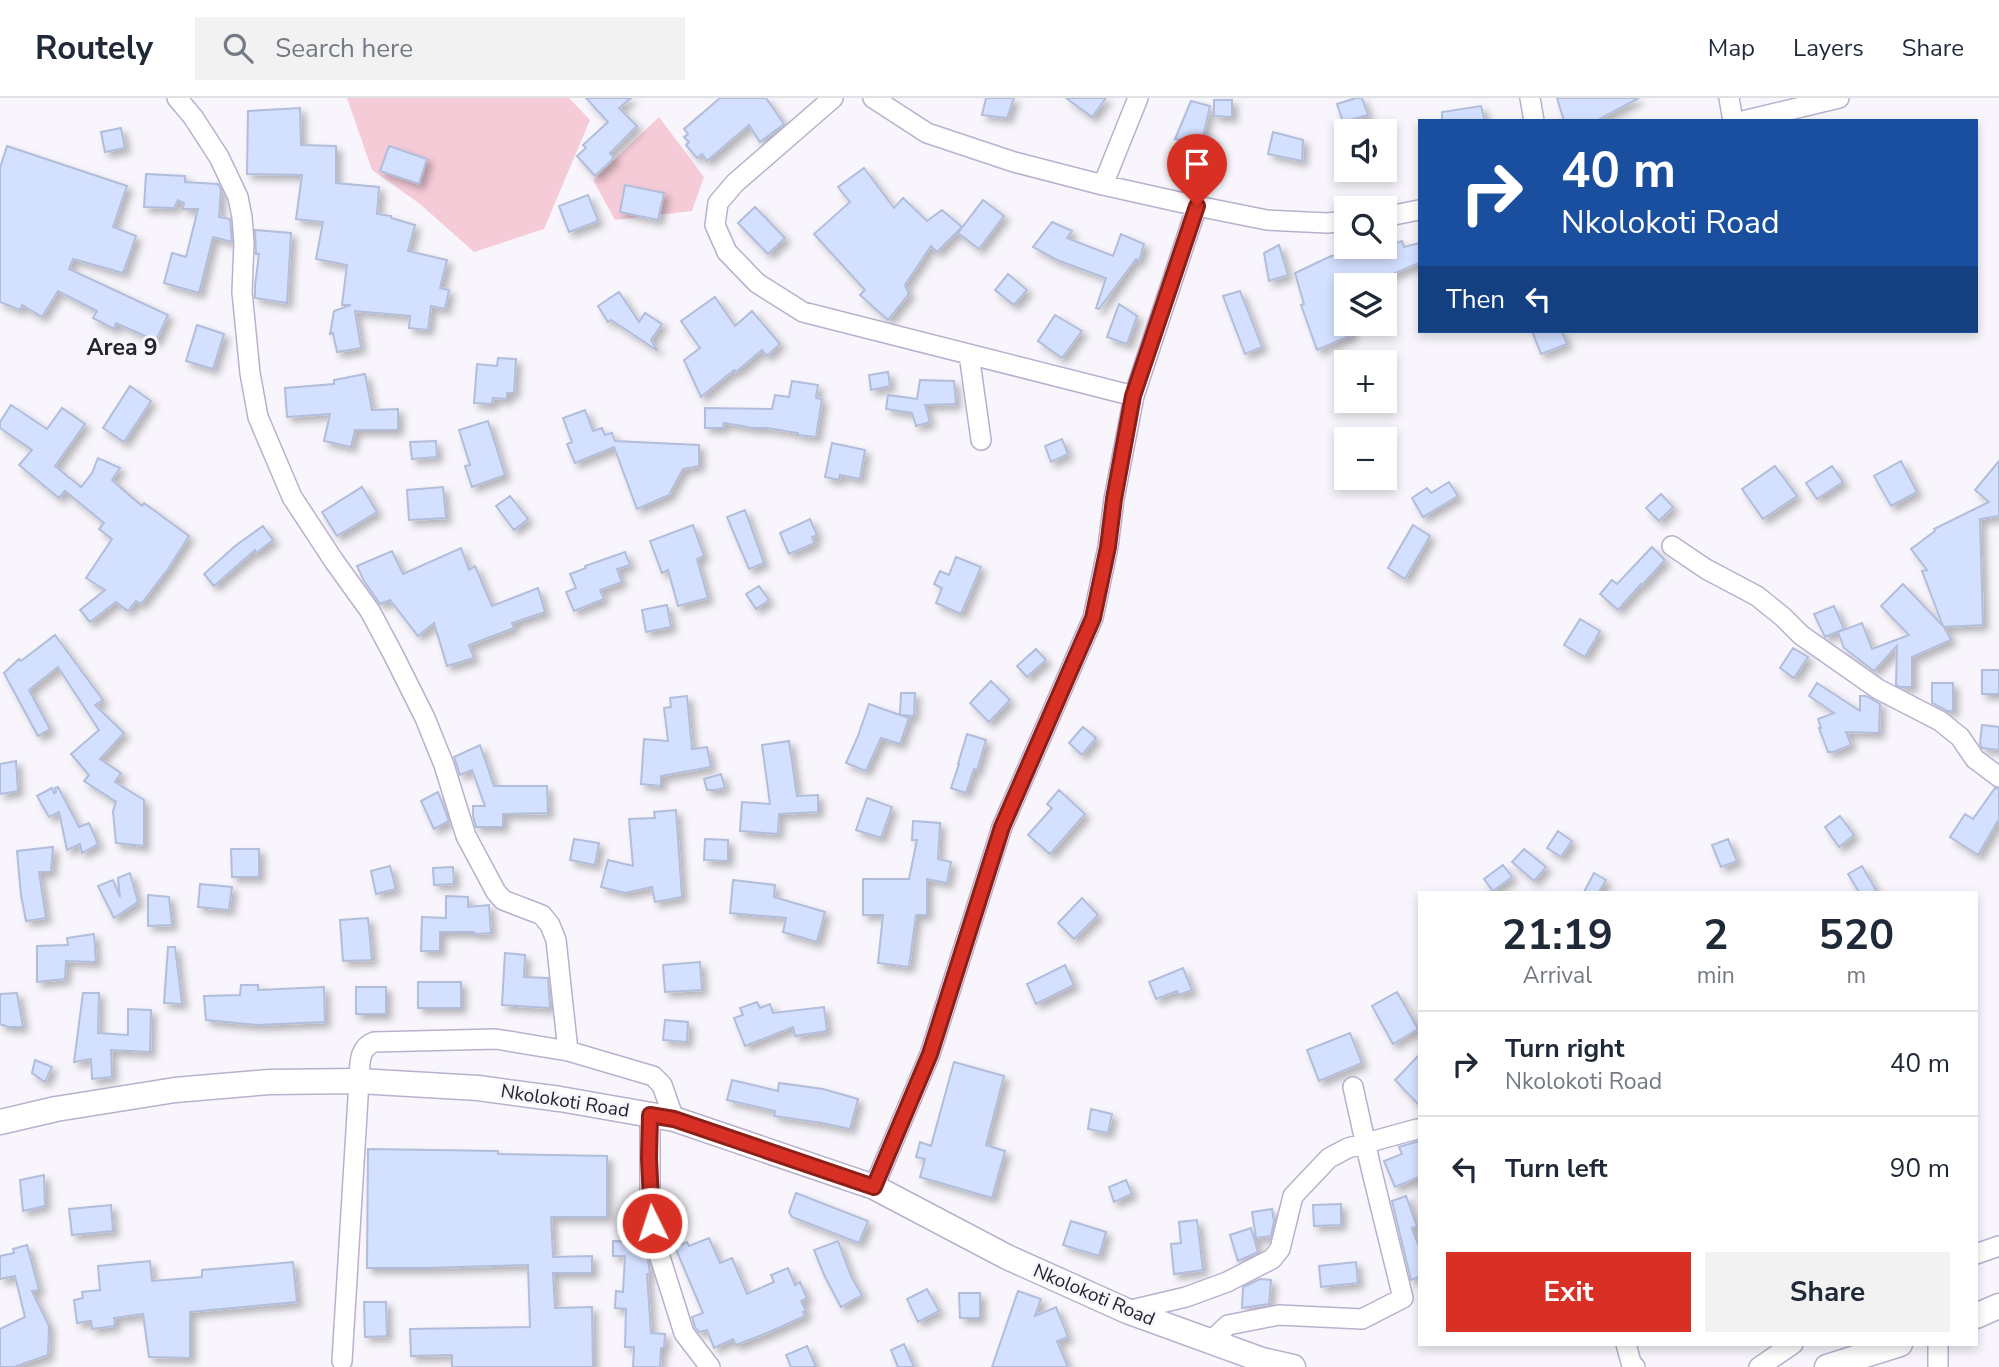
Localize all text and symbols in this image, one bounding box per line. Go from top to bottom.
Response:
search box [195,17,685,80]
text: Routely [35,26,153,71]
icon: search [219,29,257,67]
text: Search here [275,31,413,66]
text: Map [1708,32,1755,64]
text: Layers [1793,32,1864,64]
text: Share [1902,32,1964,64]
map controls [1334,119,1397,490]
button: sound [1334,119,1397,182]
pin [1167,134,1227,206]
text: 40 m [1561,137,1676,204]
icon: arrive [1178,145,1216,183]
icon: right [1446,147,1537,238]
button: search [1334,196,1397,259]
text: Nkolokoti Road [1561,201,1780,244]
button: layers [1334,273,1397,336]
icon: left [1519,280,1557,318]
text: Then [1446,282,1505,317]
district label: Area 9 [86,332,158,363]
button: + [1334,350,1397,413]
button: − [1334,427,1397,490]
text: 21:19 [1502,907,1613,964]
text: 2 [1703,907,1728,964]
text: 520 [1819,907,1894,964]
text: Arrival [1523,960,1592,991]
text: min [1697,960,1735,991]
text: m [1847,960,1866,991]
text: Turn right [1505,1031,1624,1066]
icon: right [1446,1045,1484,1083]
text: 40 m [1890,1046,1950,1081]
text: Nkolokoti Road [1505,1066,1662,1097]
street label: Nkolokoti Road [499,1078,631,1124]
icon: left [1446,1150,1484,1188]
text: Turn left [1505,1151,1608,1186]
text: 90 m [1890,1151,1950,1186]
position arrow [615,1186,689,1260]
button: Exit [1446,1252,1691,1332]
button: Share [1705,1252,1950,1332]
street label: Nkolokoti Road [1029,1258,1159,1332]

